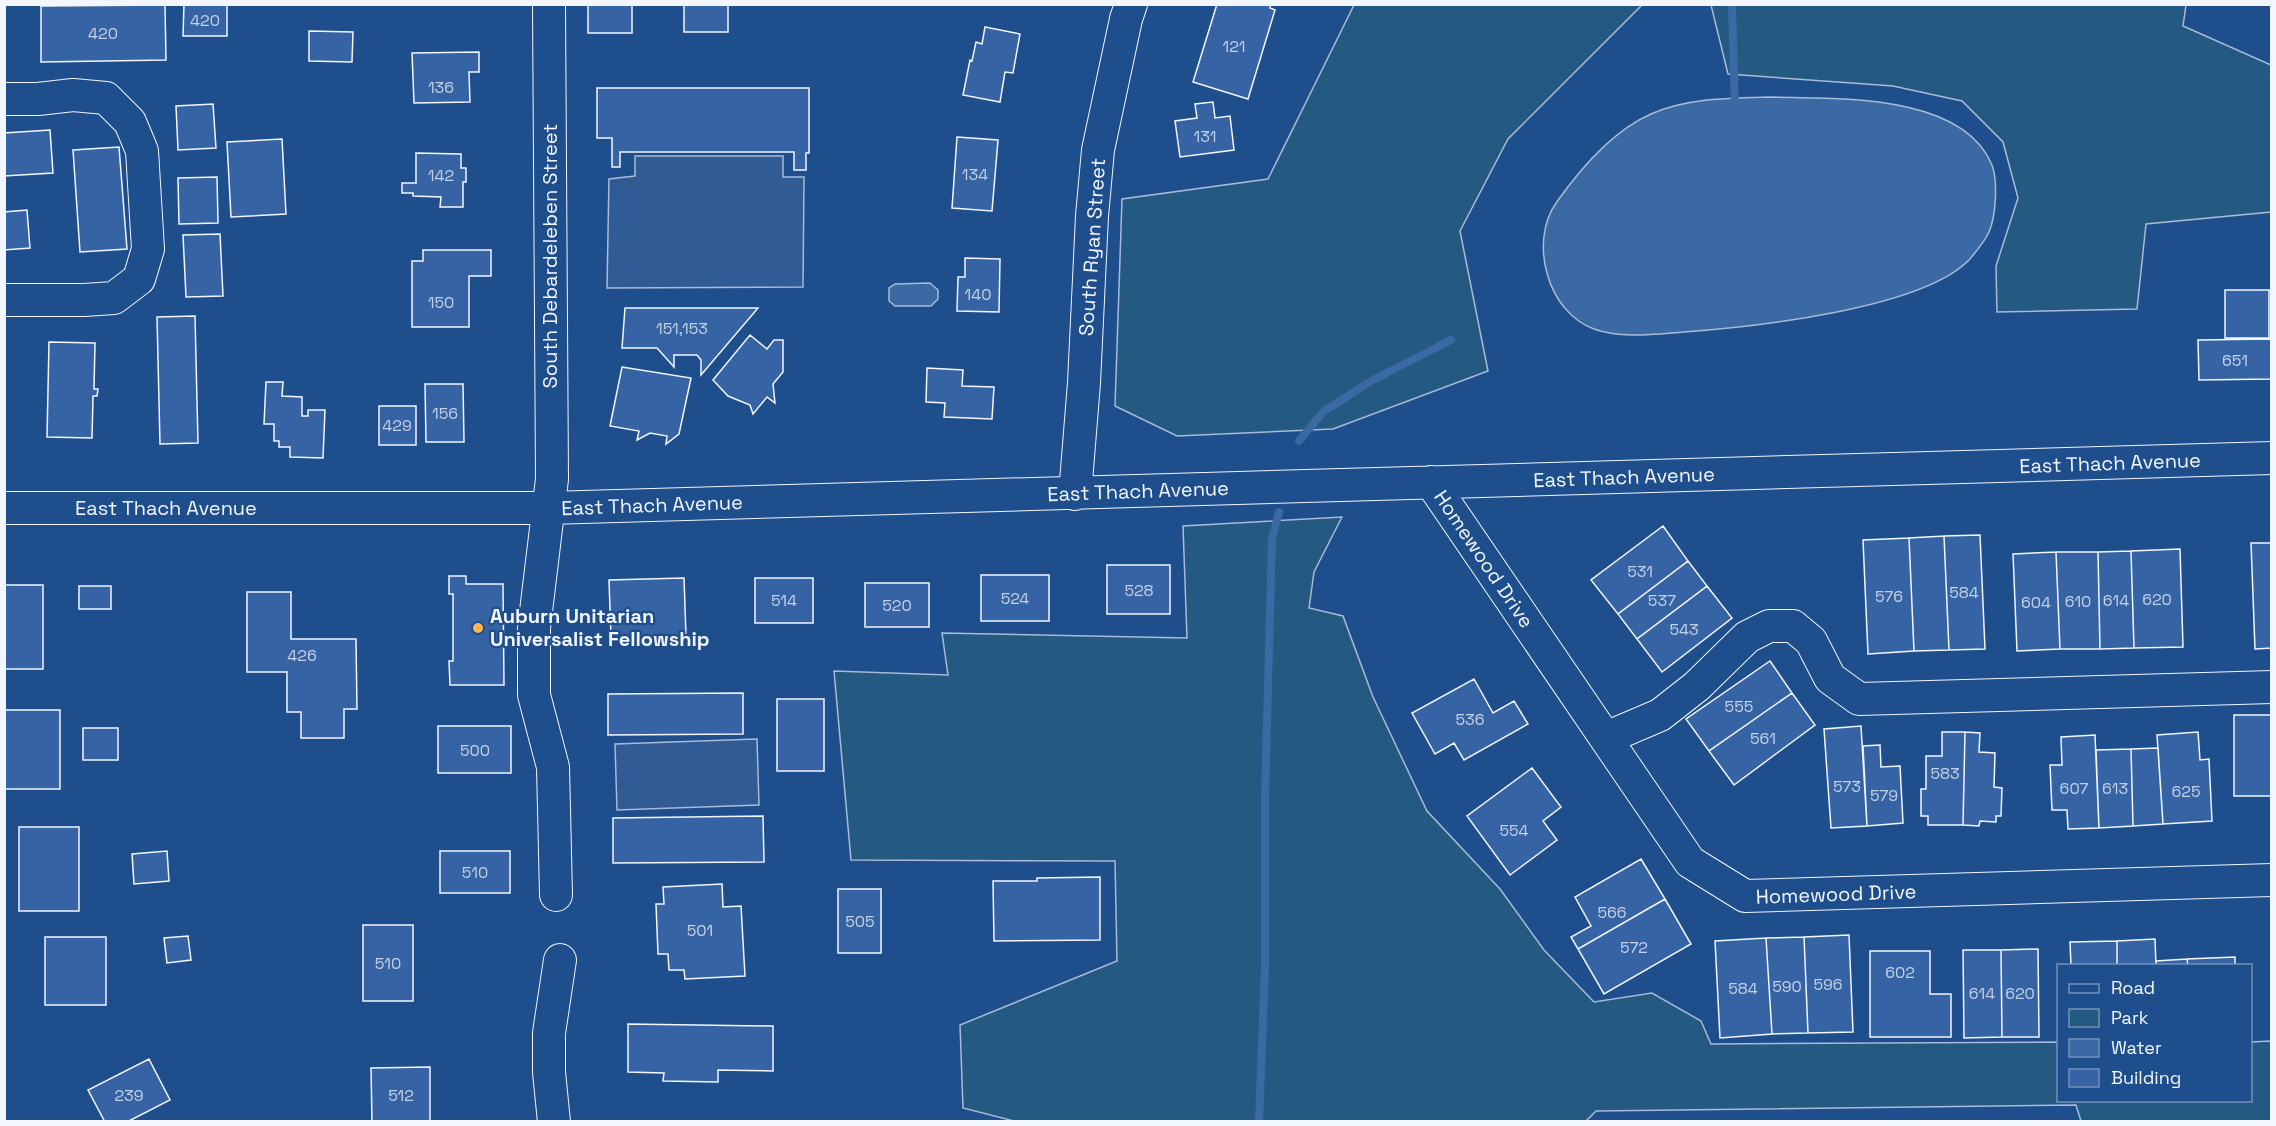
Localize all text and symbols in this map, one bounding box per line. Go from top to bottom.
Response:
house number: 420 [190,10,220,31]
house number: 420 [88,23,118,44]
house number: 121 [1222,36,1246,57]
house number: 136 [428,77,454,98]
street label: South Debardeleben Street [537,124,563,388]
house number: 131 [1194,126,1216,147]
street label: South Ryan Street [1073,157,1111,337]
house number: 134 [962,164,988,185]
house number: 142 [428,165,454,186]
house number: 140 [965,284,991,305]
house number: 150 [428,292,454,313]
house number: 151,153 [656,318,708,339]
house number: 651 [2222,350,2248,371]
house number: 156 [432,403,458,424]
house number: 429 [382,415,412,436]
street label: East Thach Avenue [2019,447,2201,479]
street label: East Thach Avenue [1533,461,1715,493]
street label: East Thach Avenue [1047,475,1229,507]
street label: Homewood Drive [1428,485,1540,633]
street label: East Thach Avenue [561,489,743,521]
street label: East Thach Avenue [75,495,257,521]
house number: 531 [1627,561,1653,582]
house number: 528 [1124,580,1154,601]
house number: 584 [1949,582,1979,603]
house number: 576 [1875,586,1903,607]
house number: 524 [1001,588,1029,609]
house number: 620 [2142,589,2172,610]
house number: 514 [771,590,797,611]
house number: 537 [1648,590,1676,611]
house number: 614 [2103,590,2129,611]
house number: 610 [2065,591,2091,612]
house number: 604 [2021,592,2051,613]
house number: 520 [882,595,912,616]
place label: Auburn Unitarian Universalist Fellowship [490,603,710,652]
house number: 543 [1669,619,1699,640]
marker: Auburn Unitarian Universalist Fellowship [471,621,485,635]
house number: 426 [287,645,317,666]
house number: 555 [1725,696,1753,717]
house number: 536 [1455,709,1485,730]
house number: 561 [1750,728,1776,749]
house number: 500 [460,740,490,761]
house number: 583 [1930,763,1960,784]
house number: 573 [1833,776,1861,797]
house number: 607 [2060,778,2088,799]
house number: 613 [2102,778,2128,799]
house number: 625 [2172,781,2200,802]
house number: 579 [1870,785,1898,806]
house number: 554 [1499,820,1529,841]
house number: 510 [462,862,488,883]
street label: Homewood Drive [1755,878,1917,910]
house number: 566 [1597,902,1627,923]
house number: 505 [845,911,875,932]
house number: 501 [687,920,713,941]
house number: 572 [1620,937,1648,958]
house number: 510 [375,953,401,974]
house number: 602 [1885,962,1915,983]
legend [2057,964,2252,1102]
house number: 596 [1813,974,1843,995]
house number: 590 [1772,976,1802,997]
text: Road [2111,976,2155,999]
house number: 584 [1728,978,1758,999]
house number: 614 [1969,983,1995,1004]
house number: 620 [2005,983,2035,1004]
text: Park [2111,1006,2149,1029]
text: Water [2111,1036,2162,1059]
text: Building [2111,1066,2181,1089]
house number: 239 [114,1085,144,1106]
house number: 512 [388,1085,414,1106]

